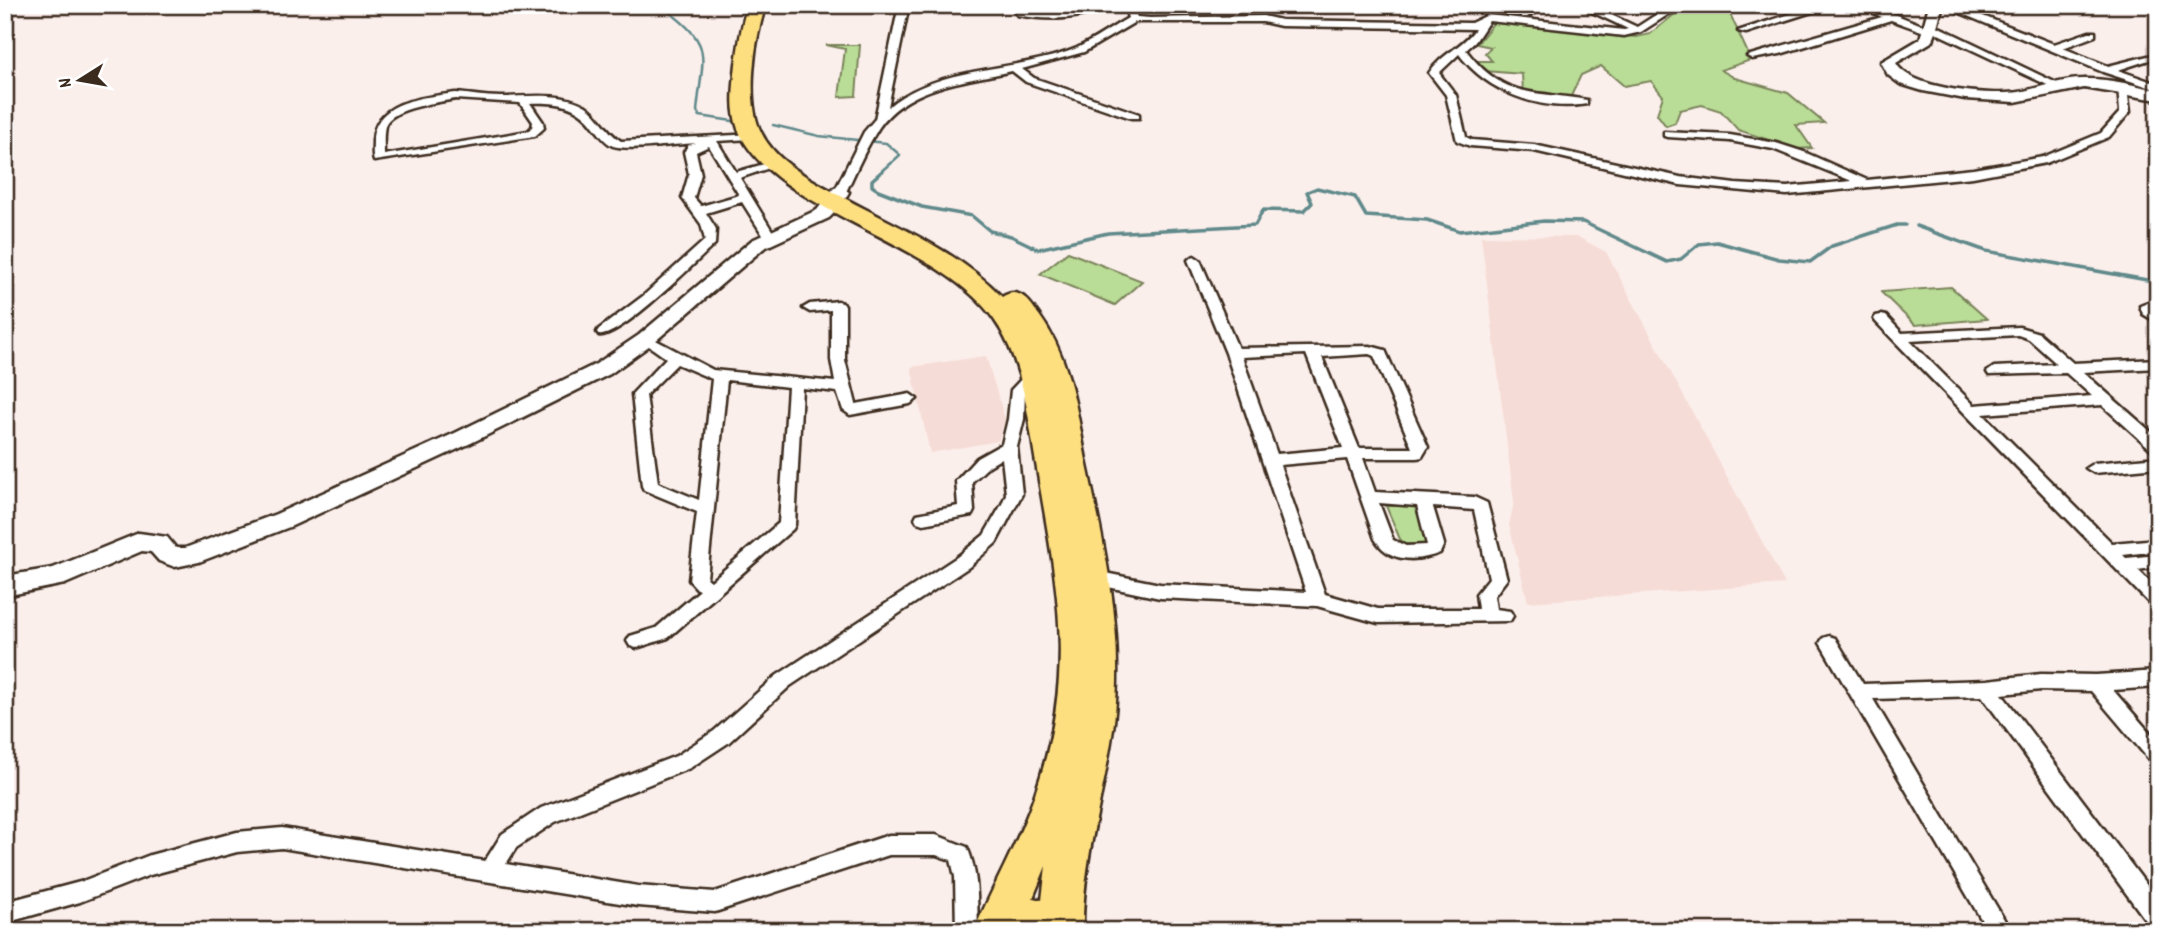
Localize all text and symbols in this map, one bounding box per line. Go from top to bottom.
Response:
north arrow [46,46,116,116]
text: N [53,75,81,90]

